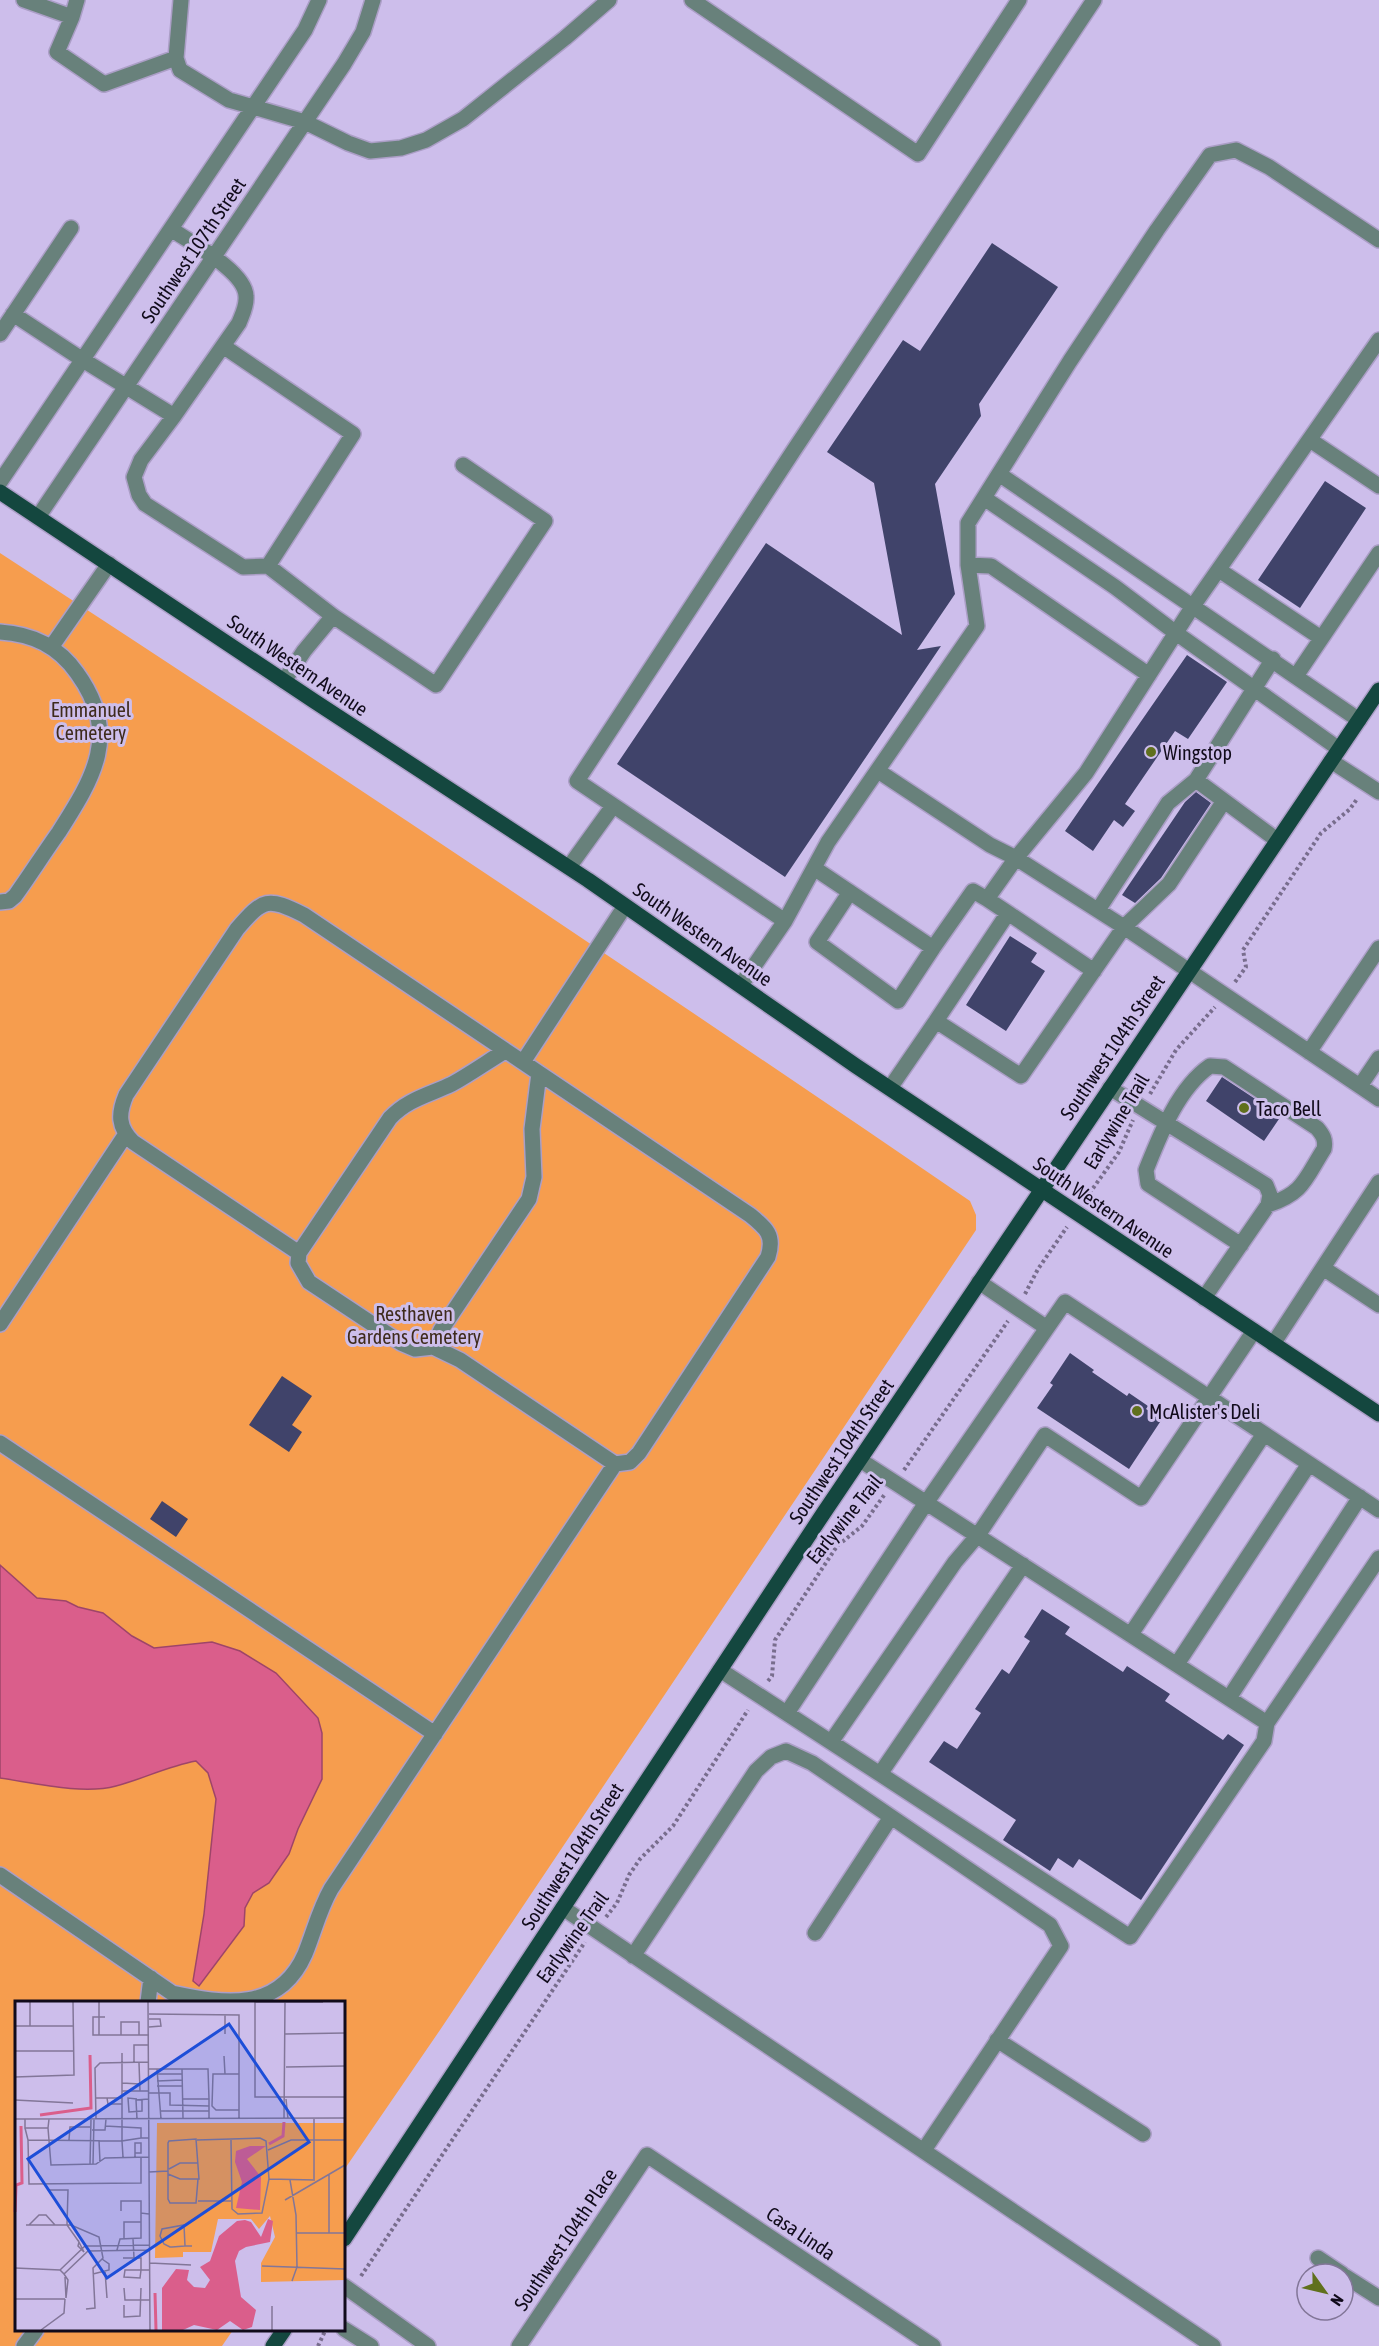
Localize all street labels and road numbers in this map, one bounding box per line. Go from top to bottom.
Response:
street label: Southwest 107th Street [136,173,250,327]
street label: South Western Avenue [224,610,372,720]
street label: South Western Avenue [629,878,777,990]
street label: Southwest 104th Street [1055,970,1169,1124]
street label: Earlywine Trail [1078,1068,1154,1173]
street label: South Western Avenue [1030,1152,1178,1262]
street label: Southwest 104th Street [784,1374,898,1528]
street label: Earlywine Trail [801,1469,887,1568]
street label: Southwest 104th Street [516,1778,628,1933]
street label: Earlywine Trail [531,1886,613,1987]
street label: Southwest 104th Place [509,2164,621,2314]
street label: Casa Linda [762,2202,840,2264]

